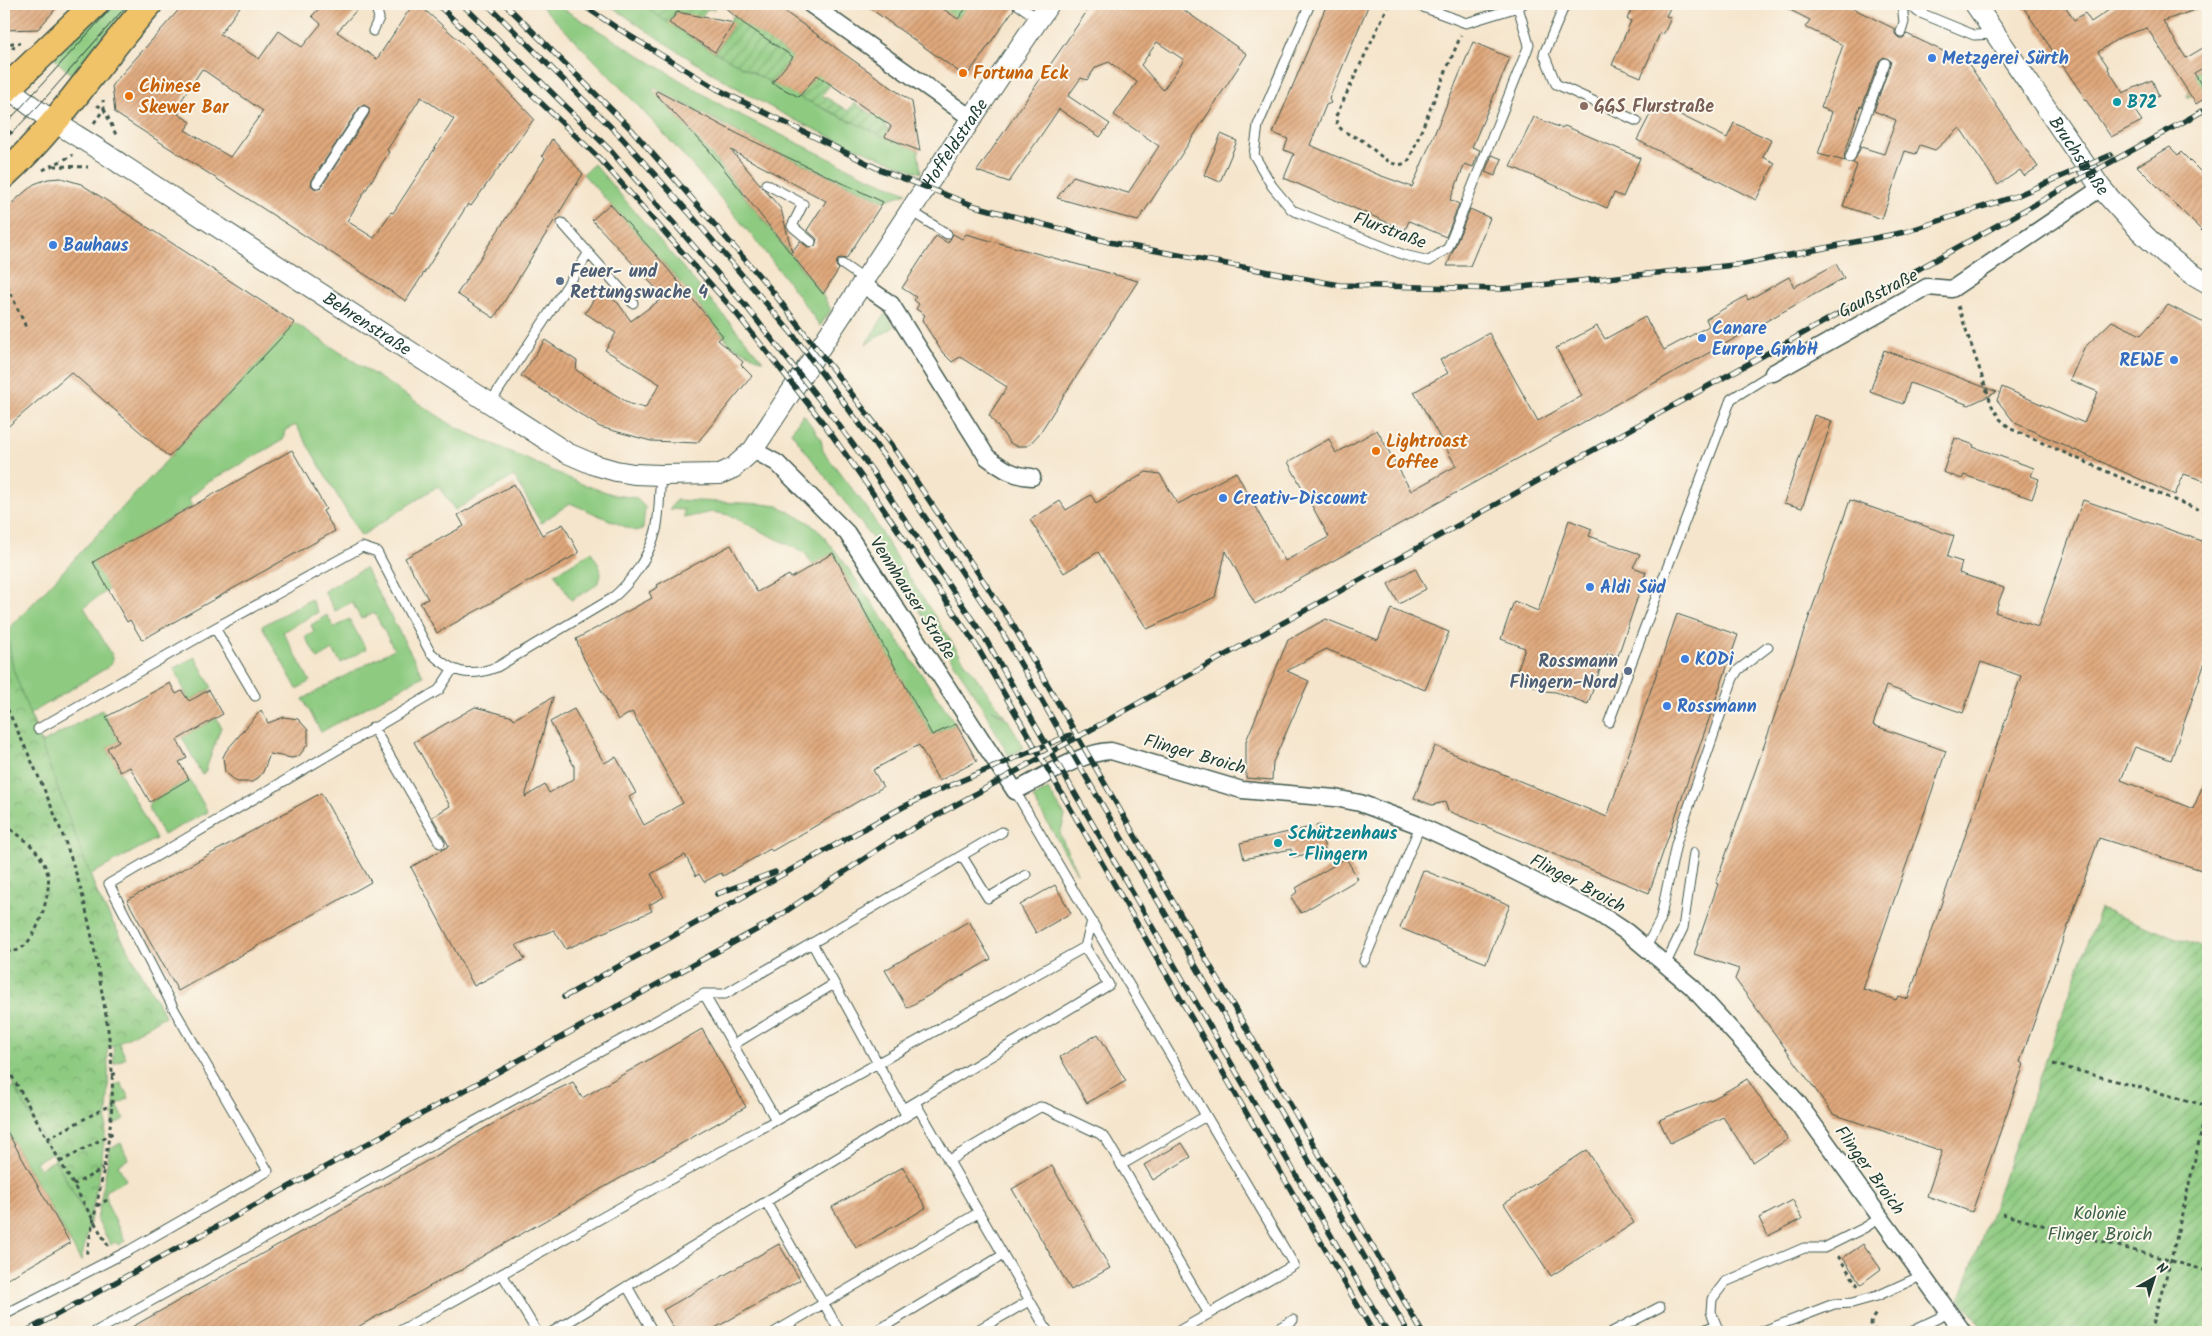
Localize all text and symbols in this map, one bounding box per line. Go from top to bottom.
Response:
place label: Metzgerei Sürth [1942,45,2069,74]
marker: Metzgerei Sürth [1926,52,1938,64]
place label: Fortuna Eck [973,60,1069,89]
marker: Fortuna Eck [957,67,969,79]
place label: Chinese Skewer Bar [139,73,230,123]
place label: B72 [2127,89,2157,118]
marker: Chinese Skewer Bar [123,90,135,102]
street label: Hoffeldstraße [916,93,997,195]
place label: GGS Flurstraße [1594,93,1714,122]
marker: B72 [2111,96,2123,108]
marker: GGS Flurstraße [1578,100,1590,112]
street label: Bruchstraße [2040,111,2115,203]
street label: Flurstraße [1349,205,1430,258]
place label: Bauhaus [63,232,129,261]
marker: Bauhaus [47,239,59,251]
place label: Feuer- und Rettungswache 4 [570,258,708,308]
street label: Gaußstraße [1834,262,1924,327]
marker: Feuer- und Rettungswache 4 [554,275,566,287]
street label: Behrenstraße [316,285,417,364]
place label: Canare Europe GmbH [1712,315,1818,365]
marker: Canare Europe GmbH [1696,332,1708,344]
place label: REWE [2119,347,2165,376]
marker: REWE [2168,354,2180,366]
place label: Lightroast Coffee [1386,428,1469,478]
marker: Lightroast Coffee [1370,445,1382,457]
place label: Creativ-Discount [1233,485,1368,514]
marker: Creativ-Discount [1217,492,1229,504]
street label: Vennhauser Straße [861,531,963,666]
place label: Aldi Süd [1600,574,1666,603]
marker: Aldi Süd [1584,581,1596,593]
place label: KODi [1695,646,1734,675]
place label: Rossmann Flingern-Nord [1510,648,1618,698]
marker: KODi [1679,653,1691,665]
marker: Rossmann Flingern-Nord [1622,665,1634,677]
place label: Rossmann [1677,693,1757,722]
marker: Rossmann [1661,700,1673,712]
street label: Flinger Broich [1140,727,1249,784]
place label: Schützenhaus - Flingern [1288,820,1398,870]
marker: Schützenhaus - Flingern [1272,837,1284,849]
street label: Flinger Broich [1524,847,1630,922]
street label: Flinger Broich [1826,1120,1911,1222]
park label: Kolonie Flinger Broich [2047,1200,2153,1250]
north arrow [2130,1254,2180,1304]
text: N [2151,1257,2172,1280]

